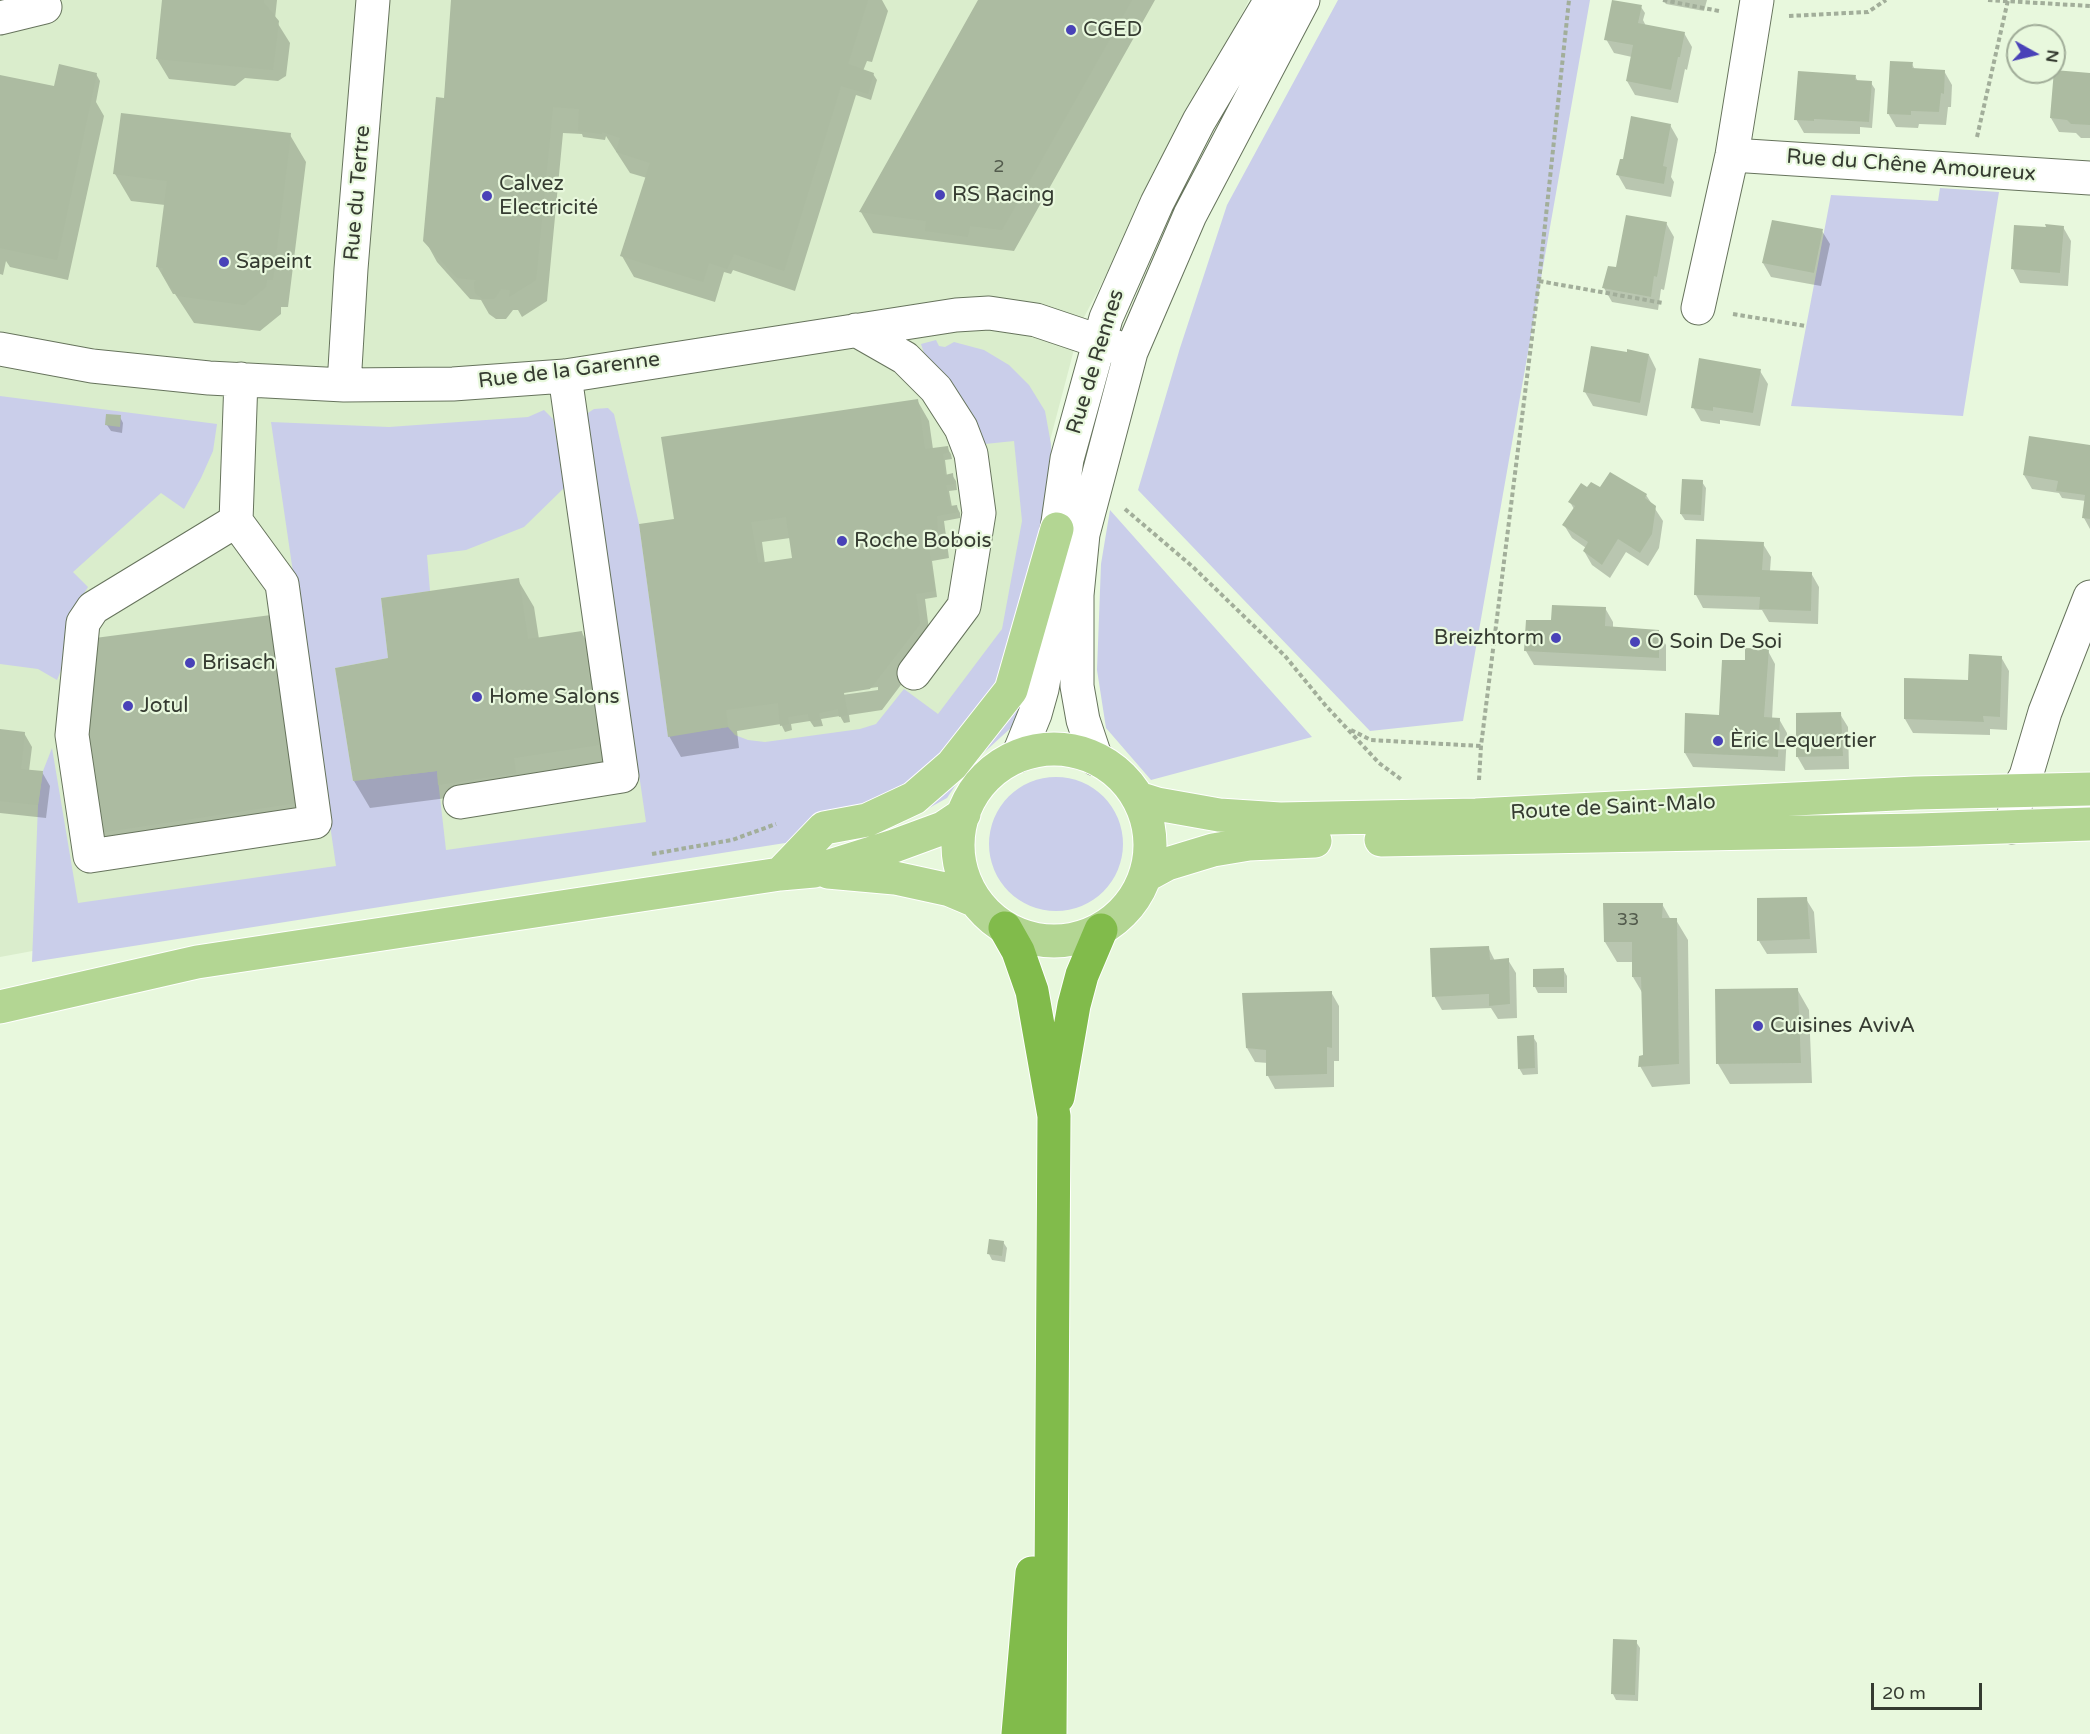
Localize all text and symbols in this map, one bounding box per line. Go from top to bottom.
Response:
place label: CGED [1083,17,1142,43]
marker: CGED [1064,23,1078,37]
north arrow [2006,24,2066,84]
text: N [2041,48,2063,64]
street label: Rue du Tertre [340,124,376,262]
street label: Rue du Chêne Amoureux [1785,145,2037,187]
house number: 2 [993,156,1005,178]
place label: Calvez Electricité [499,171,598,221]
place label: RS Racing [952,182,1055,208]
marker: RS Racing [933,188,947,202]
marker: Calvez Electricité [480,189,494,203]
place label: Sapeint [236,249,312,275]
marker: Sapeint [217,255,231,269]
street label: Rue de Rennes [1062,287,1130,437]
street label: Rue de la Garenne [477,347,661,395]
place label: Roche Bobois [854,528,992,554]
marker: Roche Bobois [835,534,849,548]
place label: Breizhtorm [1434,625,1544,651]
place label: O Soin De Soi [1647,629,1782,655]
marker: Breizhtorm [1549,631,1563,645]
marker: O Soin De Soi [1628,635,1642,649]
place label: Brisach [202,650,276,676]
marker: Brisach [183,656,197,670]
place label: Home Salons [489,684,620,710]
marker: Home Salons [470,690,484,704]
place label: Jotul [140,693,189,719]
marker: Jotul [121,699,135,713]
place label: Èric Lequertier [1730,728,1876,754]
marker: Èric Lequertier [1711,734,1725,748]
street label: Route de Saint-Malo [1510,790,1716,826]
house number: 33 [1617,909,1639,931]
place label: Cuisines AvivA [1770,1013,1915,1039]
marker: Cuisines AvivA [1751,1019,1765,1033]
scale bar [1874,1671,1985,1709]
text: 20 m [1882,1682,1926,1704]

